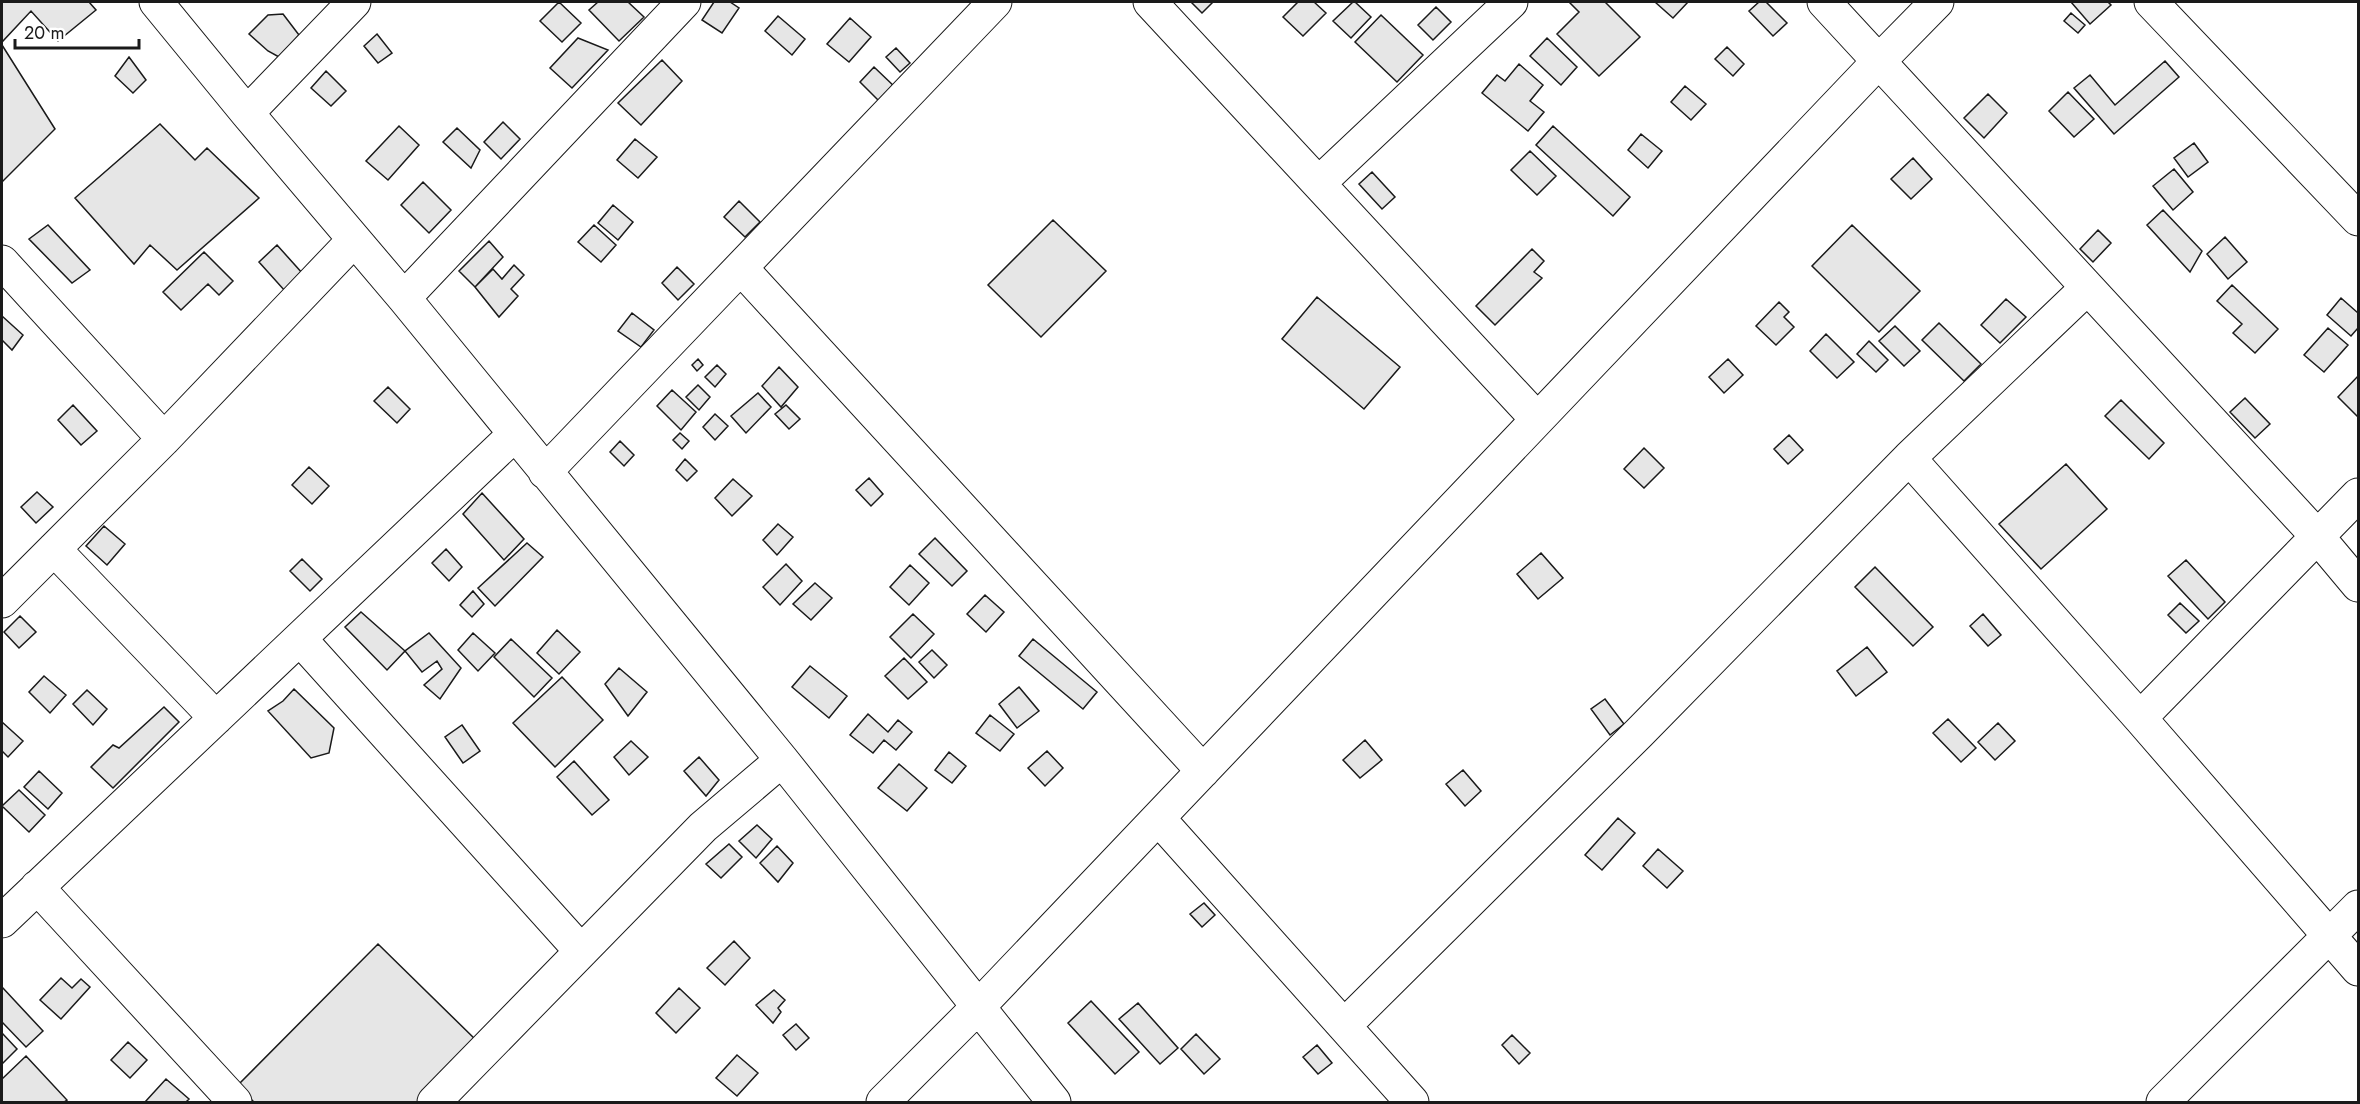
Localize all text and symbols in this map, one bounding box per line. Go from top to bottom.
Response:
scale bar [15,12,140,50]
text: 20 m [24,20,64,46]

